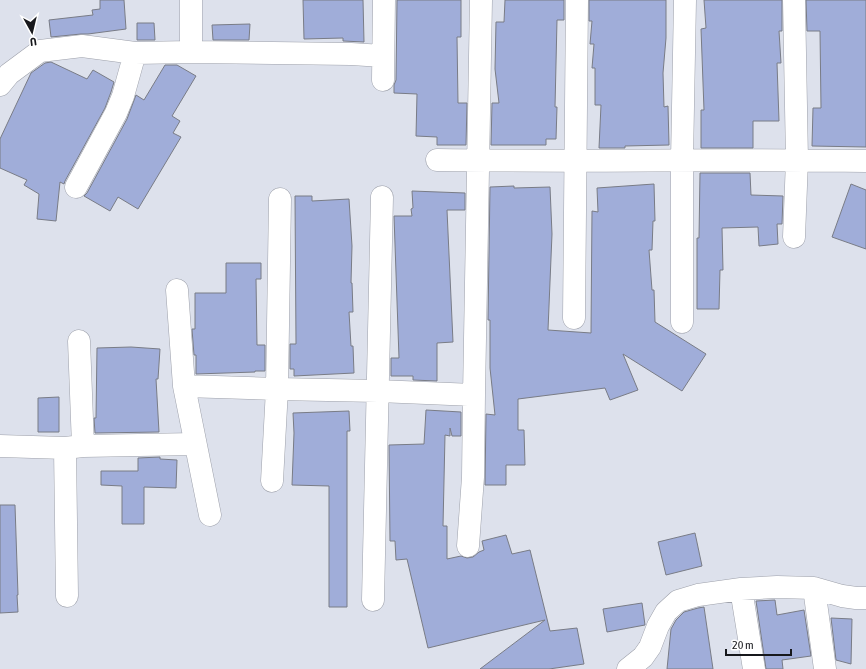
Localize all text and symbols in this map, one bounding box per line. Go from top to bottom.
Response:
north arrow [12,12,52,52]
text: U [29,36,37,48]
scale bar [726,631,791,657]
text: 20 m [732,638,754,652]

